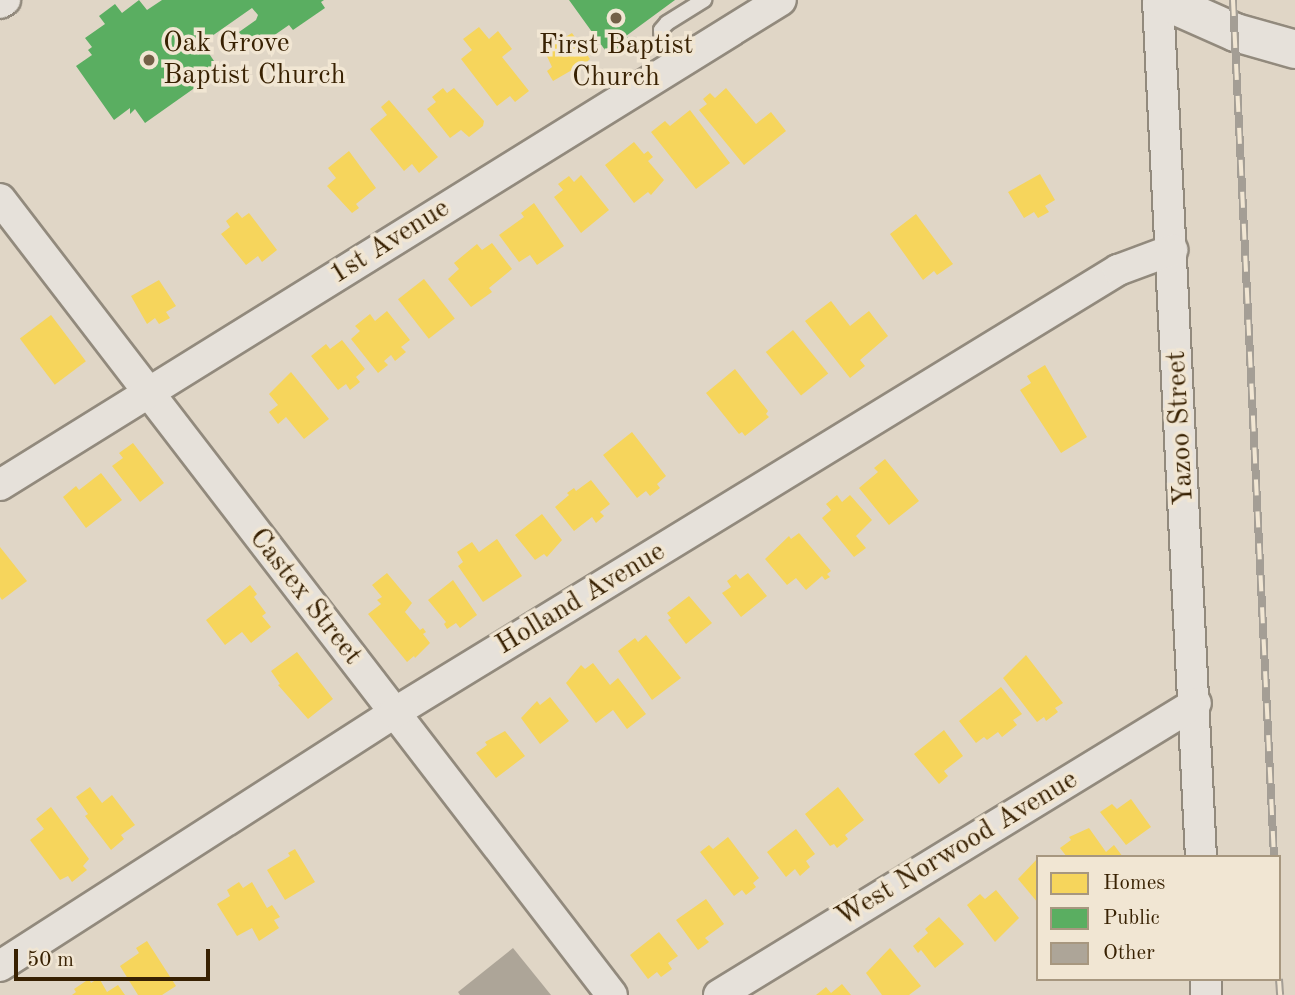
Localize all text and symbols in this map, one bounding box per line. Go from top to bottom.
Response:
marker: First Baptist Church [608,10,624,26]
place label: Oak Grove Baptist Church [163,27,346,93]
place label: First Baptist Church [539,29,693,95]
marker: Oak Grove Baptist Church [141,52,157,68]
street label: 1st Avenue [324,192,456,292]
street label: Yazoo Street [1160,350,1202,506]
street label: Castex Street [241,522,369,672]
street label: Holland Avenue [490,535,672,663]
street label: West Norwood Avenue [830,763,1084,935]
legend [1036,855,1281,981]
text: Homes [1103,873,1165,894]
text: Public [1103,908,1160,929]
scale bar [18,936,214,980]
text: Other [1103,943,1155,964]
text: 50 m [27,950,74,971]

